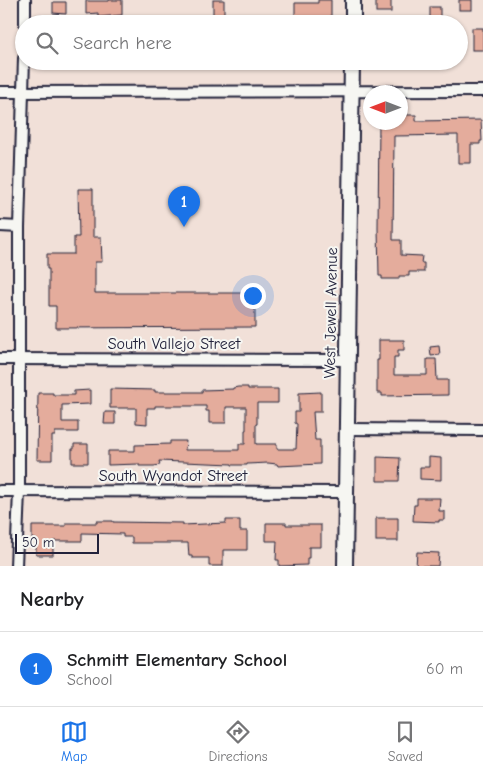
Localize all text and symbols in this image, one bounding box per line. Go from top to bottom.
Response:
search box [15,15,468,70]
icon: search [33,29,61,57]
text: Search here [73,32,172,54]
north arrow [363,85,408,130]
pin: 1 [168,186,200,227]
street label: West Jewell Avenue [321,247,341,379]
your location [240,283,266,309]
street label: South Vallejo Street [108,335,241,353]
street label: South Wyandot Street [99,467,248,485]
scale bar [15,531,99,554]
text: 50 m [22,534,54,551]
text: Nearby [20,587,84,611]
text: Schmitt Elementary School [67,649,287,671]
text: 1 [33,660,39,678]
text: 60 m [426,660,463,678]
text: School [67,671,113,689]
tab: Map [60,718,88,765]
tab: Directions [208,718,268,765]
tab: Saved [388,718,423,765]

